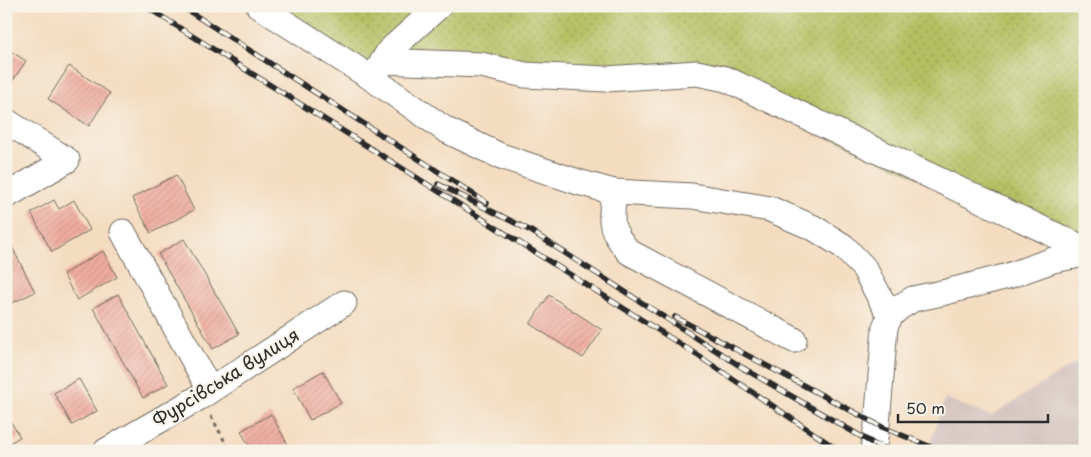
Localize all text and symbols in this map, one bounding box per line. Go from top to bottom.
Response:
street label: Фурсівська вулиця [147,321,304,433]
scale bar [898,392,1048,424]
text: 50 m [906,396,945,419]

